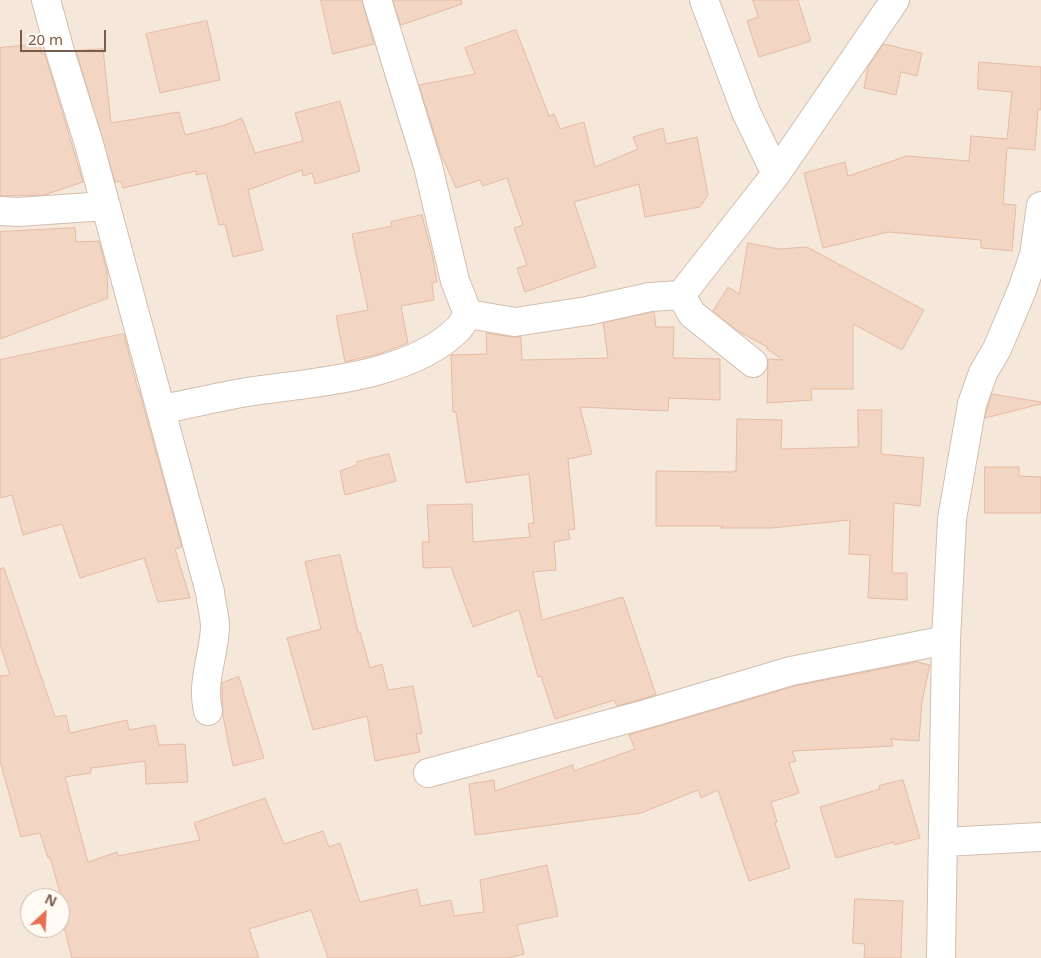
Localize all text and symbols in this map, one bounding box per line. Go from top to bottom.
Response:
scale bar [22,20,109,52]
text: 20 m [28,29,63,49]
north arrow [20,888,70,938]
text: N [42,889,60,911]

